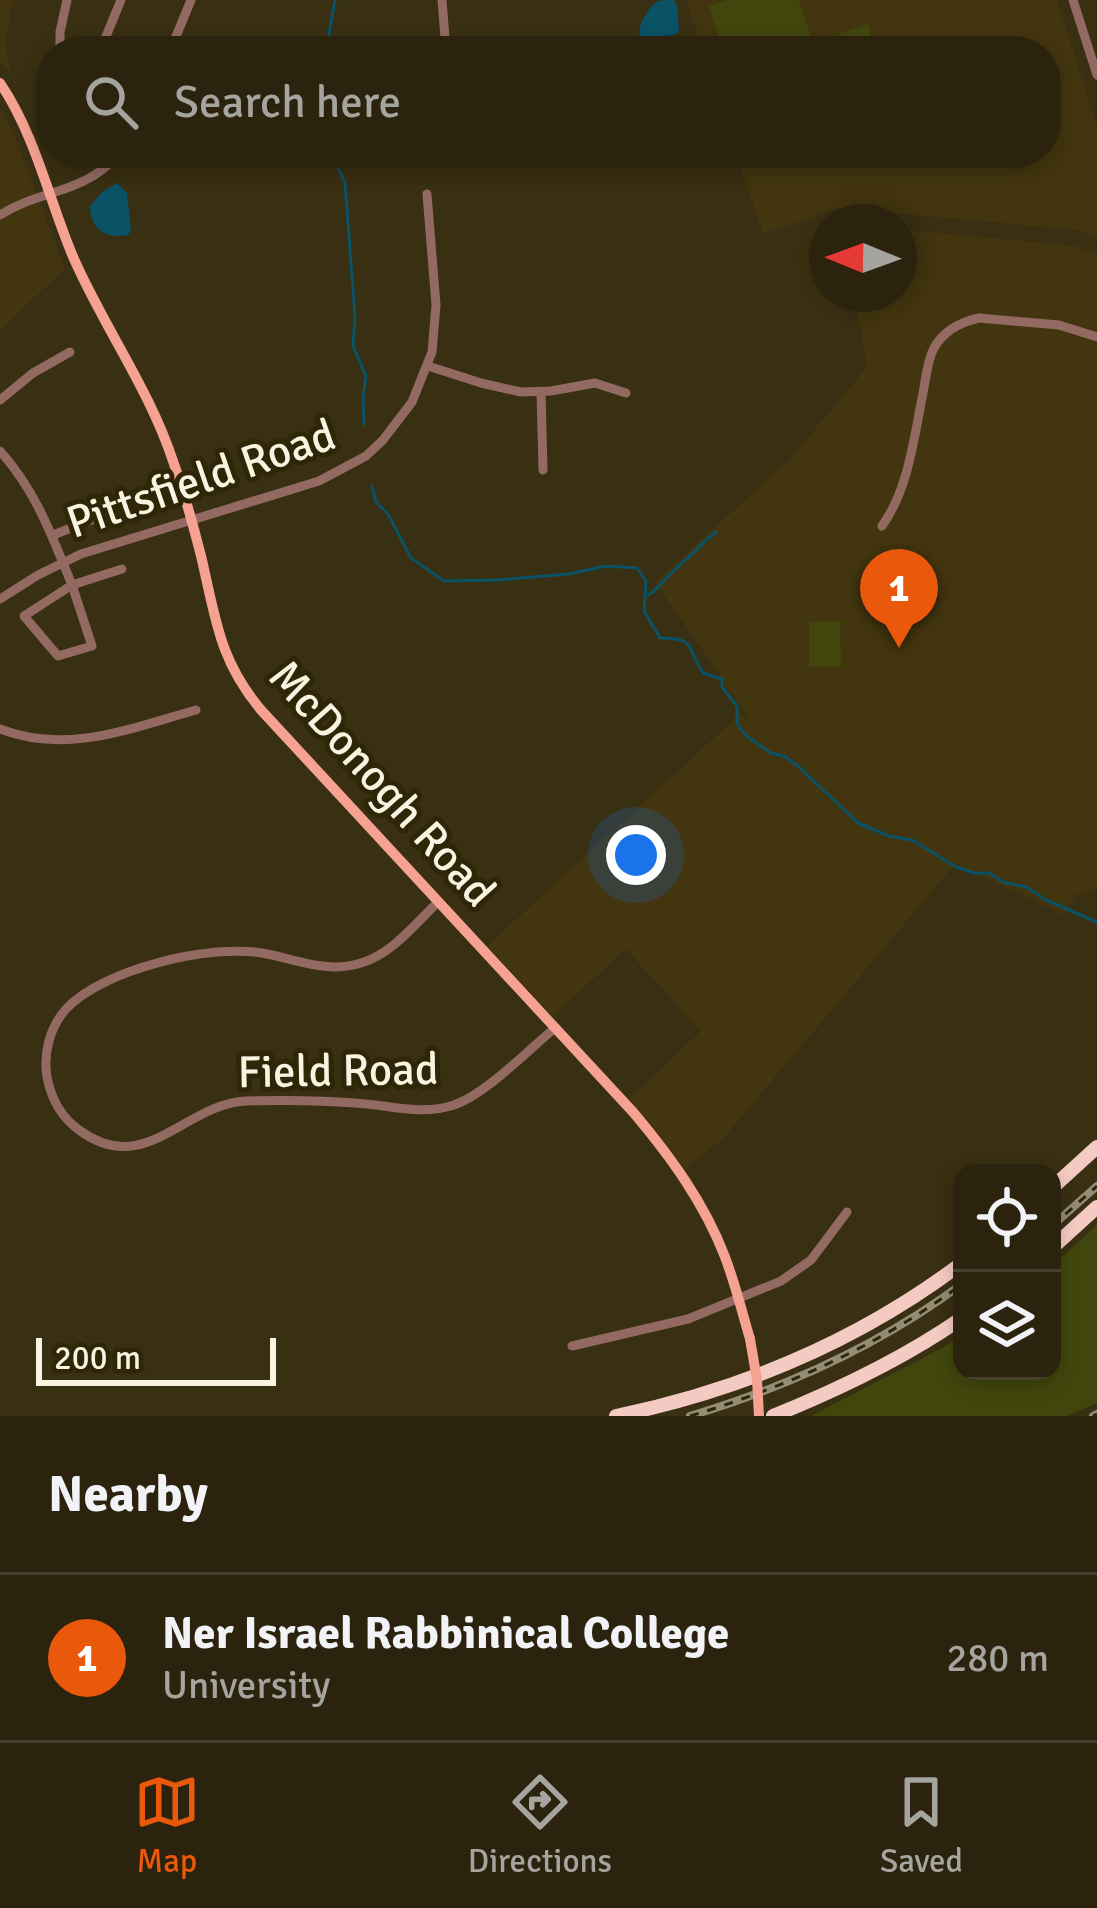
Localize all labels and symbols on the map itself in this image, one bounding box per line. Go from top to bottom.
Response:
north arrow [809,204,917,312]
street label: Pittsfield Road [59,407,343,551]
pin: 1 [860,549,938,648]
street label: McDonogh Road [257,649,507,919]
your location [606,825,666,885]
street label: Field Road [237,1042,439,1100]
scale bar [36,1332,276,1385]

